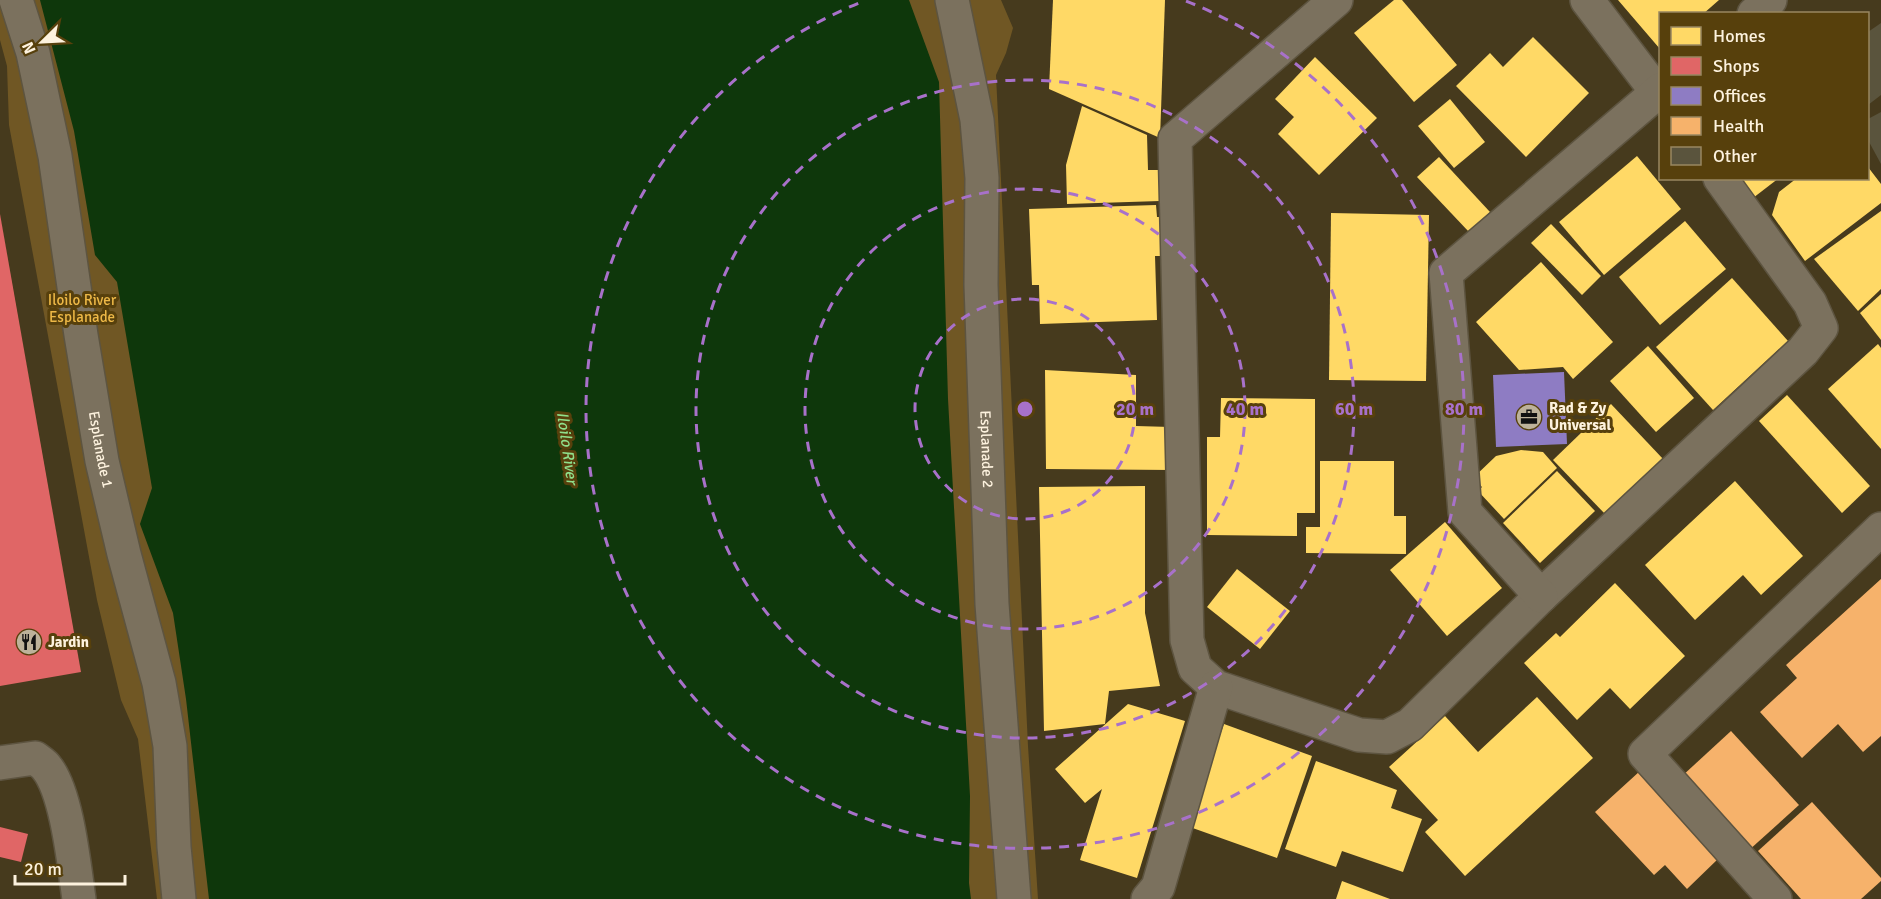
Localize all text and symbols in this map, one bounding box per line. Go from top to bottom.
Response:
north arrow [12,12,72,72]
legend [1659,12,1869,180]
text: Homes [1713,25,1766,47]
text: N [18,39,41,57]
text: Shops [1713,55,1760,77]
text: Offices [1713,85,1766,107]
text: Health [1713,115,1764,137]
text: Other [1713,145,1757,167]
park label: Iloilo River Esplanade [48,291,117,326]
text: 20 m [1116,398,1154,420]
text: 40 m [1226,398,1264,420]
text: 60 m [1335,398,1373,420]
text: 80 m [1445,398,1483,420]
centre of rings [1015,399,1035,419]
place label: Rad & Zy Universal [1549,399,1611,434]
office icon: Rad & Zy Universal [1514,402,1544,432]
street label: Esplanade 1 [85,410,117,490]
water label: Iloilo River [552,410,582,488]
street label: Esplanade 2 [976,410,997,488]
restaurant icon: Jardin [14,627,44,657]
place label: Jardin [48,633,89,651]
scale bar [15,848,124,886]
text: 20 m [24,858,62,880]

